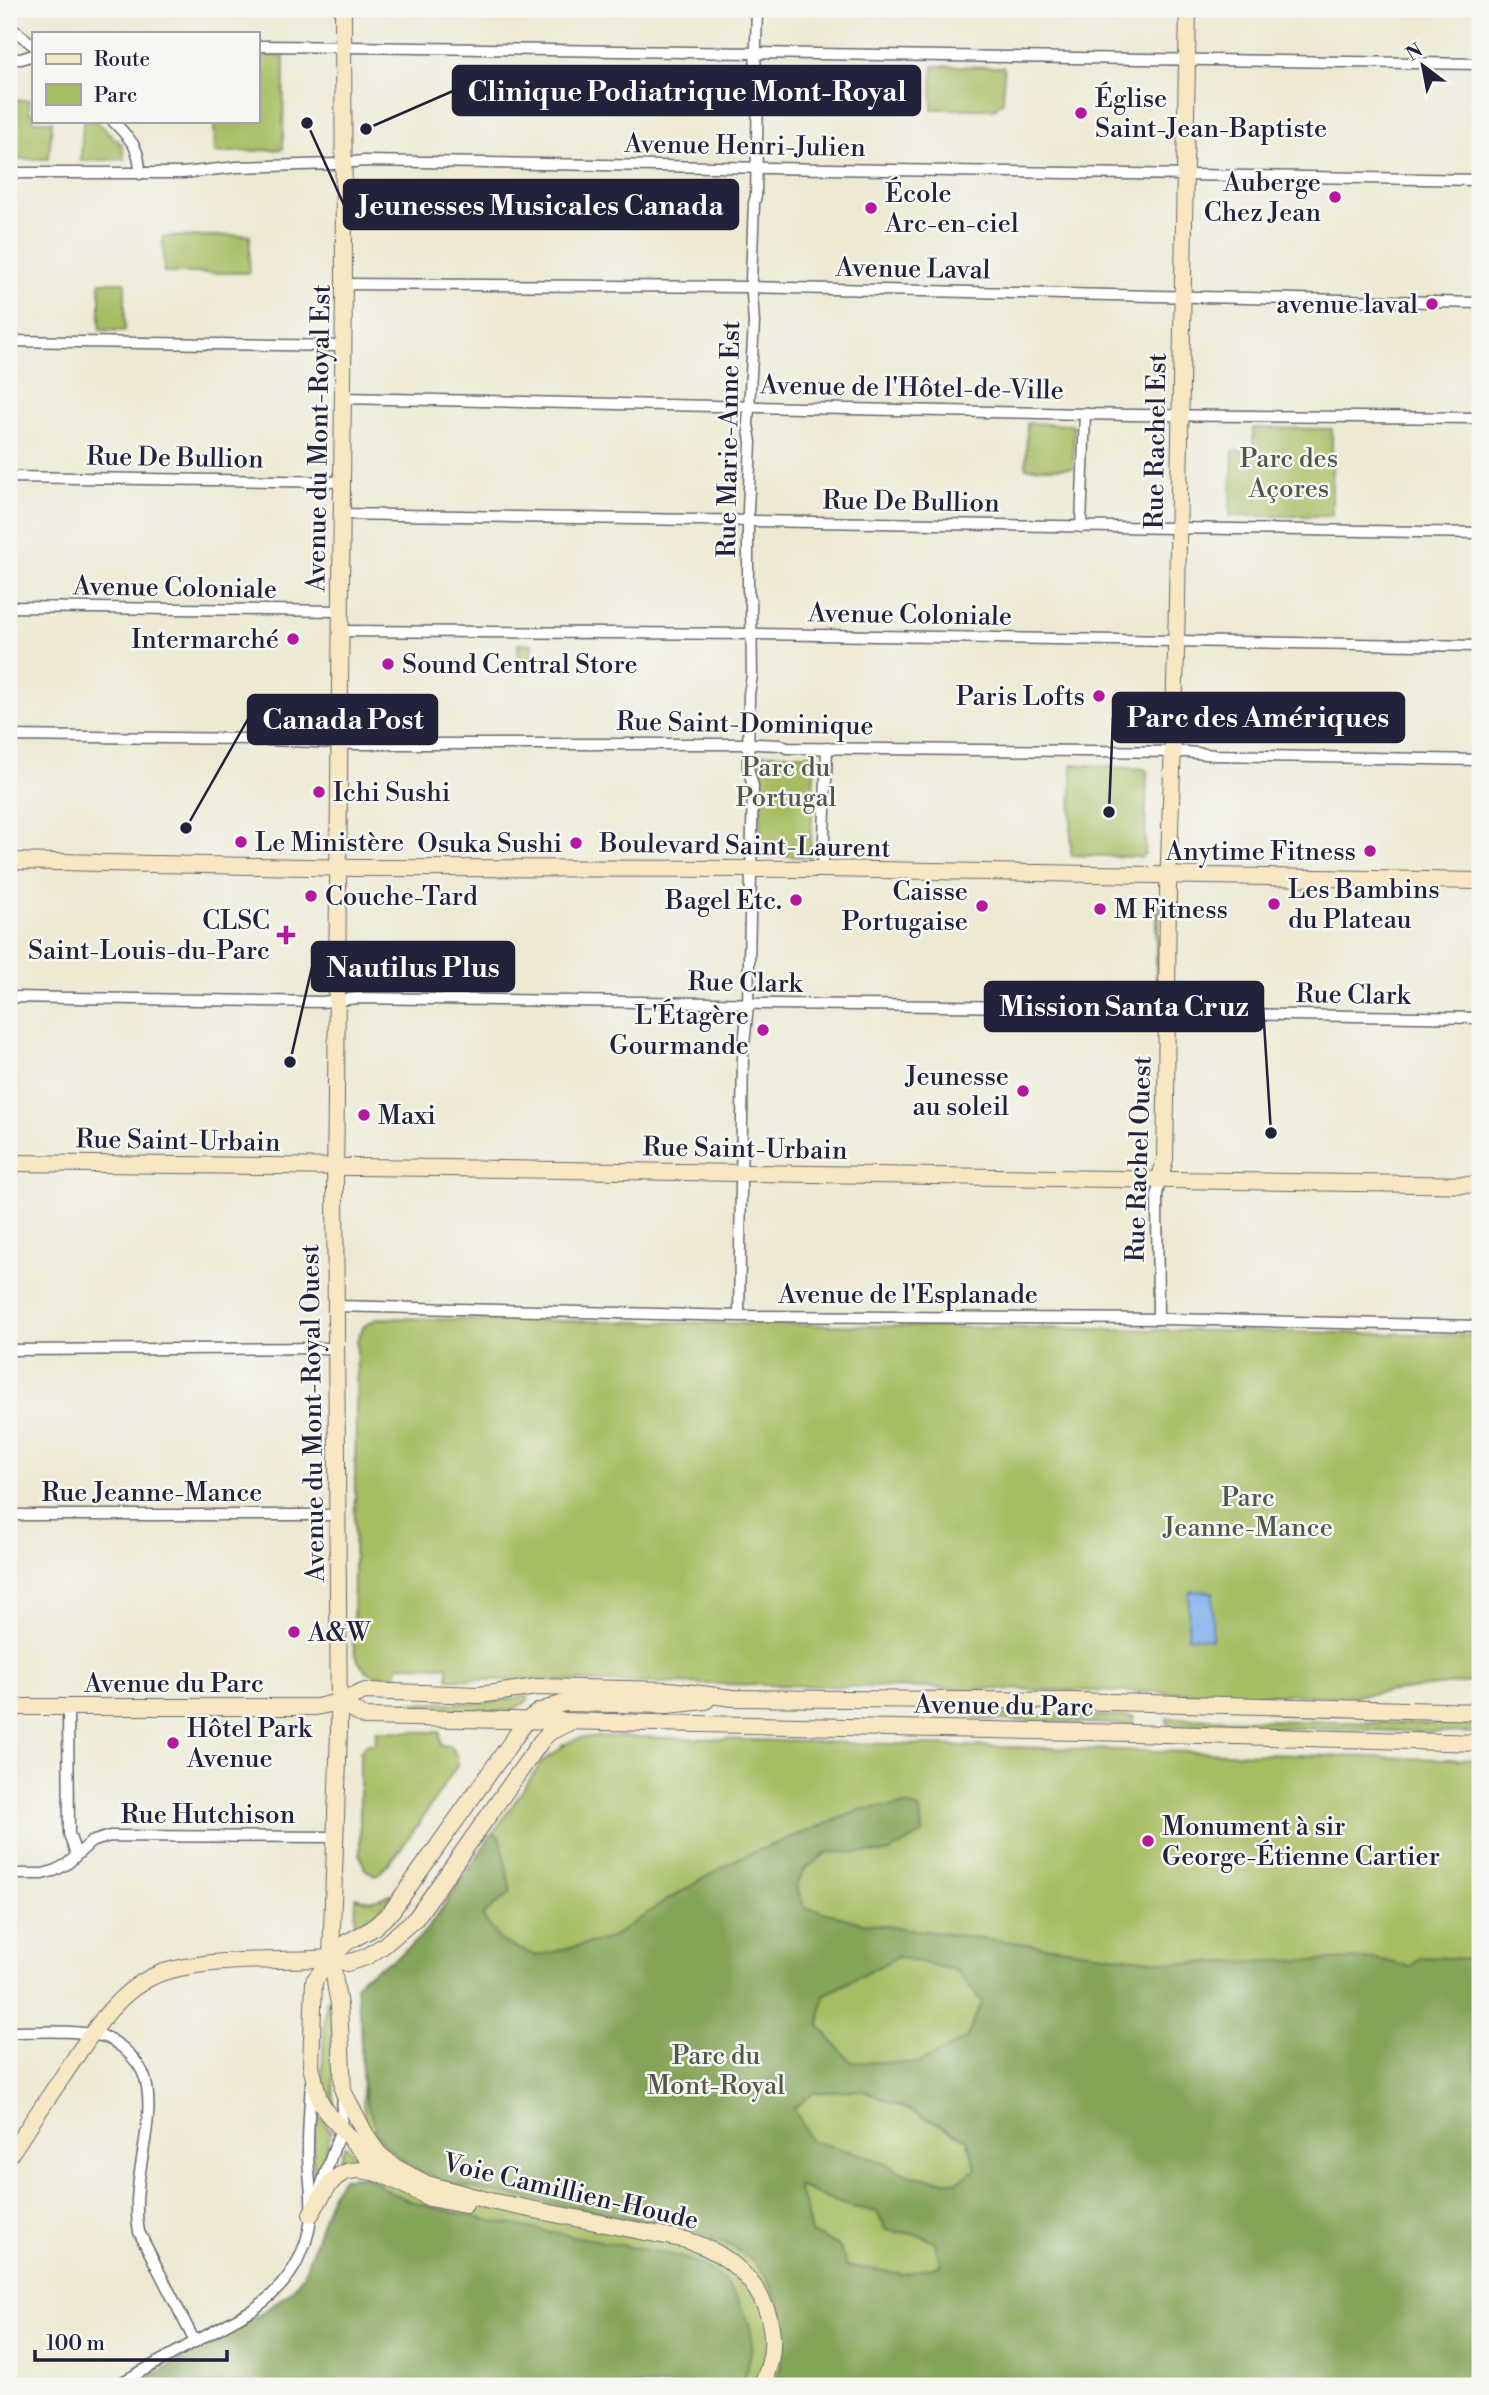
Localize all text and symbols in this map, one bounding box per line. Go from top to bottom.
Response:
legend [32,32,259,122]
north arrow [1388,32,1458,102]
text: N [1402,38,1427,67]
text: Route [94,47,150,73]
callout: Clinique Podiatrique Mont-Royal [453,66,920,115]
text: Clinique Podiatrique Mont-Royal [467,75,907,110]
place label: Église Saint-Jean-Baptiste [1095,81,1327,145]
text: Parc [94,83,137,109]
marker: Église Saint-Jean-Baptiste [1073,105,1089,121]
street label: Avenue Henri-Julien [623,128,866,164]
place label: Auberge Chez Jean [1204,167,1321,229]
place label: École Arc-en-ciel [884,176,1019,240]
callout: Jeunesses Musicales Canada [344,180,738,229]
text: Jeunesses Musicales Canada [354,189,725,224]
marker: Auberge Chez Jean [1327,189,1343,205]
marker: École Arc-en-ciel [863,200,879,216]
street label: Avenue Laval [834,252,991,286]
street label: Avenue du Mont-Royal Est [300,284,338,593]
place label: avenue laval [1276,289,1418,321]
marker: avenue laval [1424,296,1440,312]
street label: Rue Marie-Anne Est [711,320,747,558]
street label: Rue Rachel Est [1138,353,1174,529]
street label: Avenue de l'Hôtel-de-Ville [759,369,1064,407]
street label: Rue De Bullion [86,440,264,476]
park label: Parc des Açores [1240,443,1338,505]
street label: Rue De Bullion [822,484,1000,520]
street label: Avenue Coloniale [72,570,277,606]
street label: Avenue Coloniale [807,597,1012,633]
place label: Intermarché [131,624,279,656]
marker: Intermarché [285,631,301,647]
place label: Sound Central Store [402,649,638,681]
marker: Sound Central Store [380,656,396,672]
place label: Paris Lofts [956,681,1085,713]
marker: Paris Lofts [1091,688,1107,704]
callout: Parc des Amériques [1113,693,1404,742]
callout: Canada Post [248,695,437,744]
text: Parc des Amériques [1127,701,1389,736]
text: Canada Post [262,703,425,738]
street label: Rue Saint-Dominique [616,706,874,742]
park label: Parc du Portugal [736,752,837,814]
place label: Ichi Sushi [333,777,450,809]
marker: Ichi Sushi [311,784,327,800]
place label: Le Ministère [255,827,404,859]
street label: Boulevard Saint-Laurent [598,827,891,865]
place label: Osuka Sushi [417,828,562,860]
marker: Le Ministère [233,834,249,850]
marker: Osuka Sushi [568,835,584,851]
place label: Anytime Fitness [1165,836,1356,868]
marker: Anytime Fitness [1362,843,1378,859]
place label: Les Bambins du Plateau [1288,874,1440,936]
place label: Caisse Portugaise [842,876,968,938]
place label: Couche-Tard [325,881,478,913]
place label: Bagel Etc. [664,885,782,917]
marker: Couche-Tard [303,888,319,904]
marker: Bagel Etc. [788,892,804,908]
place label: M Fitness [1114,894,1228,926]
marker: Les Bambins du Plateau [1266,896,1282,912]
marker: Caisse Portugaise [974,898,990,914]
marker: M Fitness [1092,901,1108,917]
place label: CLSC Saint-Louis-du-Parc [28,905,270,967]
marker: CLSC Saint-Louis-du-Parc [276,925,296,945]
callout: Nautilus Plus [312,942,514,991]
text: Nautilus Plus [326,951,500,986]
street label: Rue Clark [687,966,804,1000]
street label: Rue Clark [1295,978,1412,1012]
callout: Mission Santa Cruz [985,982,1263,1031]
text: Mission Santa Cruz [999,990,1249,1025]
place label: L'Étagère Gourmande [609,998,749,1062]
marker: L'Étagère Gourmande [755,1022,771,1038]
street label: Rue Rachel Ouest [1119,1055,1159,1263]
place label: Jeunesse au soleil [904,1061,1009,1123]
marker: Jeunesse au soleil [1015,1083,1031,1099]
place label: Maxi [378,1100,436,1132]
marker: Maxi [356,1107,372,1123]
street label: Rue Saint-Urbain [75,1123,281,1159]
street label: Rue Saint-Urbain [642,1131,848,1167]
street label: Avenue du Mont-Royal Ouest [294,1244,332,1583]
street label: Avenue de l'Esplanade [777,1279,1038,1311]
street label: Rue Jeanne-Mance [42,1477,262,1509]
park label: Parc Jeanne-Mance [1162,1482,1333,1544]
place label: A&W [307,1617,372,1649]
marker: A&W [286,1624,302,1640]
street label: Avenue du Parc [83,1668,264,1700]
street label: Avenue du Parc [913,1688,1094,1724]
place label: Hôtel Park Avenue [186,1713,313,1775]
marker: Hôtel Park Avenue [165,1735,181,1751]
street label: Rue Hutchison [121,1799,295,1831]
place label: Monument à sir George-Étienne Cartier [1162,1811,1440,1873]
marker: Monument à sir George-Étienne Cartier [1140,1833,1156,1849]
park label: Parc du Mont-Royal [647,2040,785,2102]
street label: Voie Camillien-Houde [439,2147,702,2237]
scale bar [35,2318,228,2362]
text: 100 m [46,2331,105,2357]

